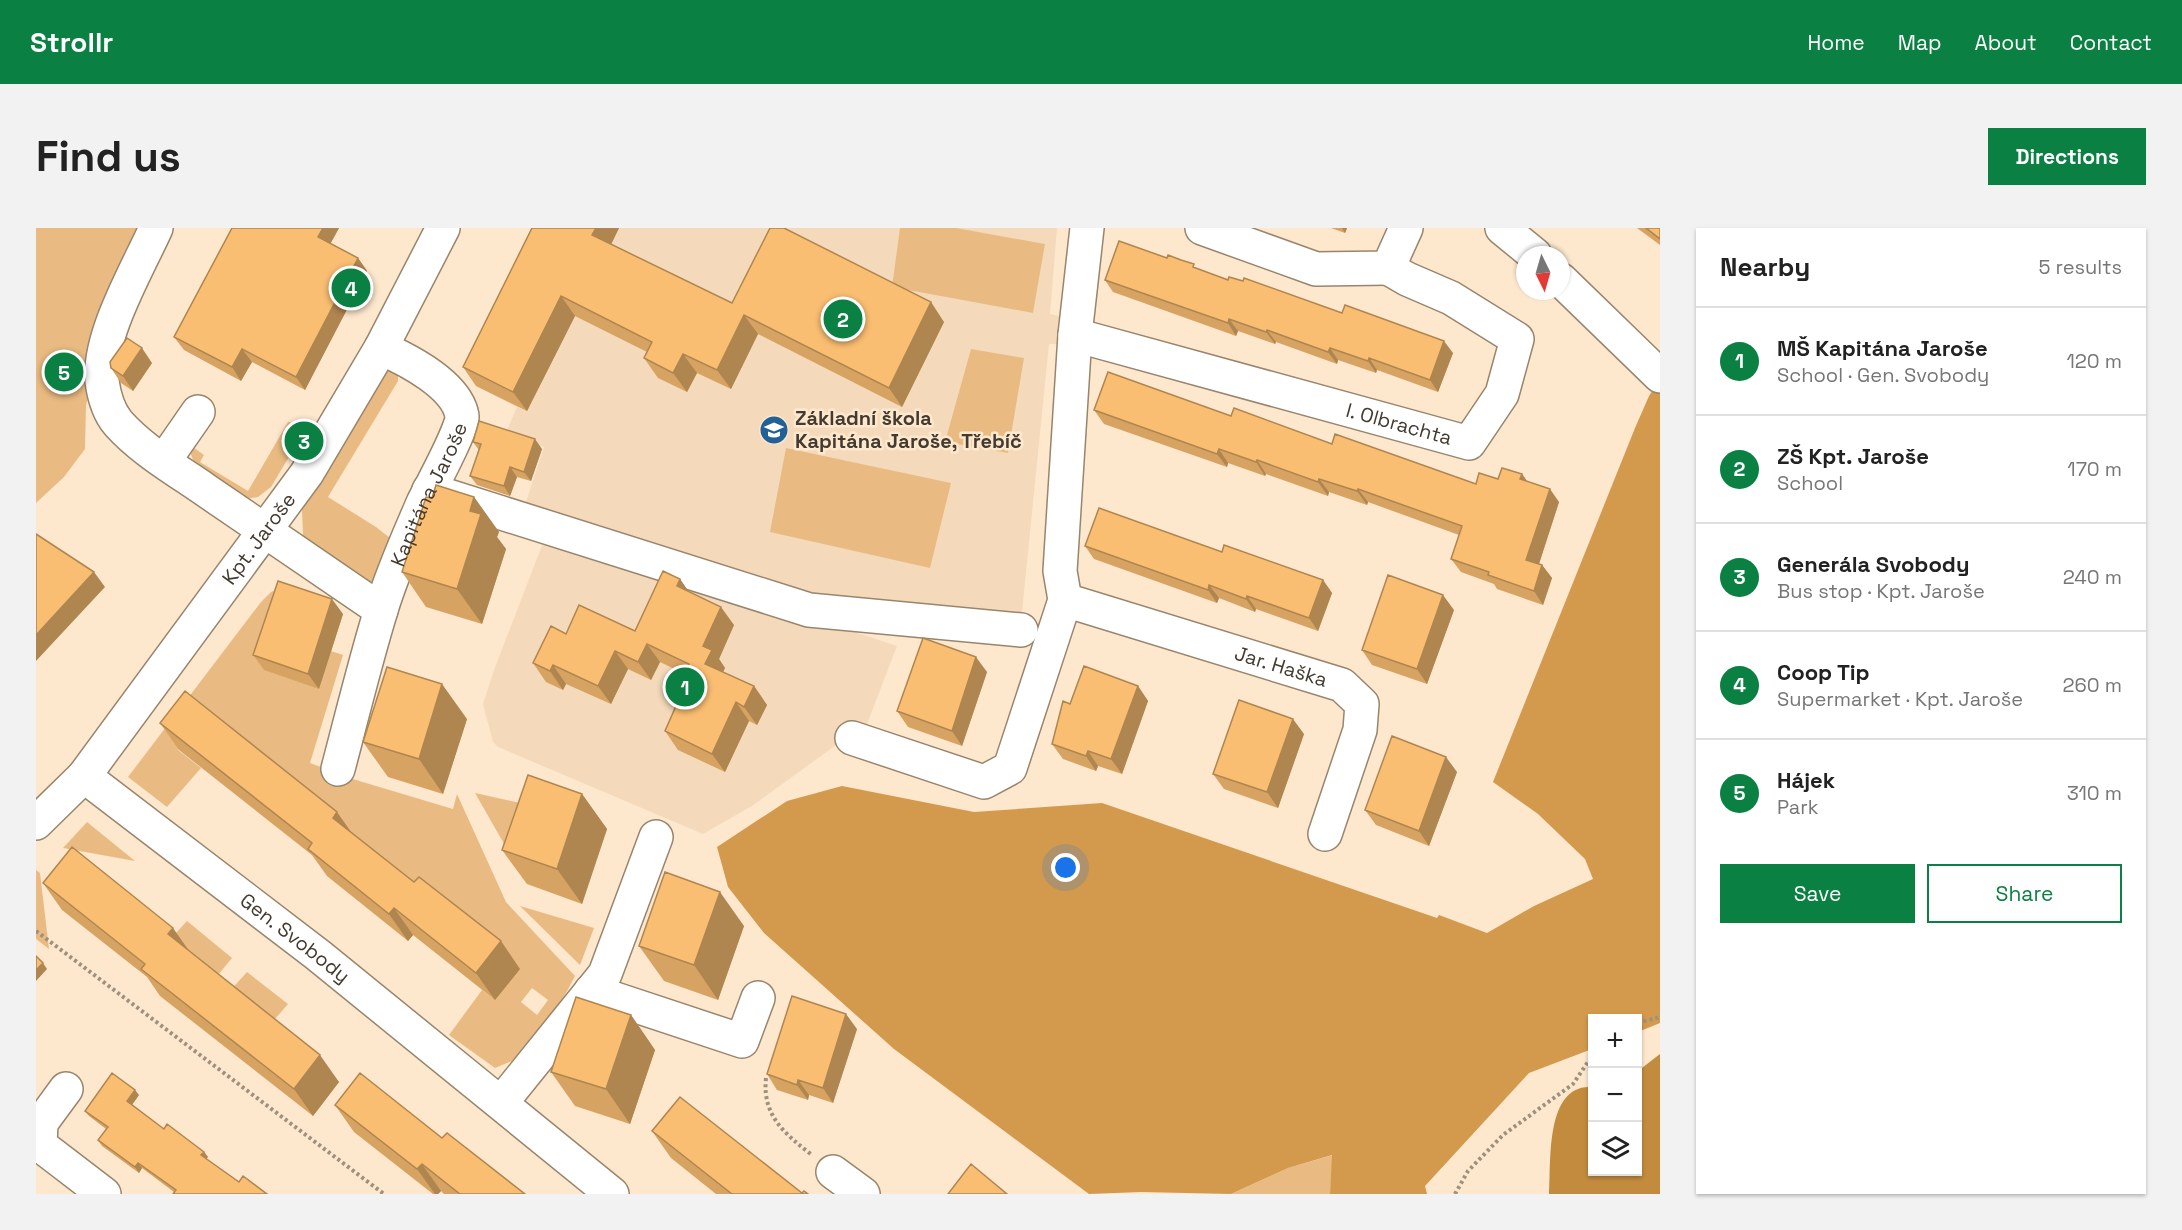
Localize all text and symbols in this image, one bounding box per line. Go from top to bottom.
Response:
text: Strollr [30,24,113,60]
text: Home [1807,29,1865,56]
text: Map [1898,29,1942,56]
text: About [1975,29,2037,56]
text: Contact [2070,29,2152,56]
button: Directions [1988,128,2146,185]
text: Find us [36,130,181,183]
north arrow [1516,246,1570,300]
text: Nearby [1720,250,1810,284]
text: 5 results [2038,254,2122,280]
pin: 4 [332,266,370,310]
pin: 2 [824,296,862,341]
text: MŠ Kapitána Jaroše [1777,334,1988,362]
text: 1 [1735,348,1744,374]
text: 120 m [2066,348,2122,374]
pin: 5 [45,350,84,394]
text: School · Gen. Svobody [1777,362,1989,388]
street label: I. Olbrachta [1343,397,1455,451]
place label: Základní škola Kapitána Jaroše, Třebíč [795,405,1022,454]
school or university icon: Základní škola Kapitána Jaroše, Třebíč [758,414,790,446]
pin: 3 [284,418,324,464]
street label: Kapitána Jaroše [385,419,473,570]
text: ZŠ Kpt. Jaroše [1777,442,1929,470]
text: 2 [1734,456,1745,482]
text: 170 m [2067,456,2122,482]
text: School [1777,470,1843,496]
street label: Kpt. Jaroše [216,487,301,590]
text: Generála Svobody [1777,550,1969,578]
text: 3 [1733,564,1746,590]
text: 240 m [2063,564,2122,590]
text: Bus stop · Kpt. Jaroše [1777,578,1985,604]
street label: Jar. Haška [1231,640,1331,693]
text: Coop Tip [1777,658,1870,686]
pin: 1 [666,664,704,710]
text: 4 [1733,672,1746,698]
text: 260 m [2063,672,2122,698]
text: Supermarket · Kpt. Jaroše [1777,686,2023,712]
text: Hájek [1777,766,1835,794]
text: 5 [1734,780,1746,806]
text: 310 m [2067,780,2122,806]
text: Park [1777,794,1819,820]
your location [1051,853,1080,882]
button: Save [1720,864,1915,923]
button: Share [1927,864,2122,923]
street label: Gen. Svobody [235,887,355,989]
map controls [1588,1014,1642,1176]
button: + [1588,1014,1642,1068]
button: − [1588,1068,1642,1122]
button: layers [1588,1122,1642,1176]

